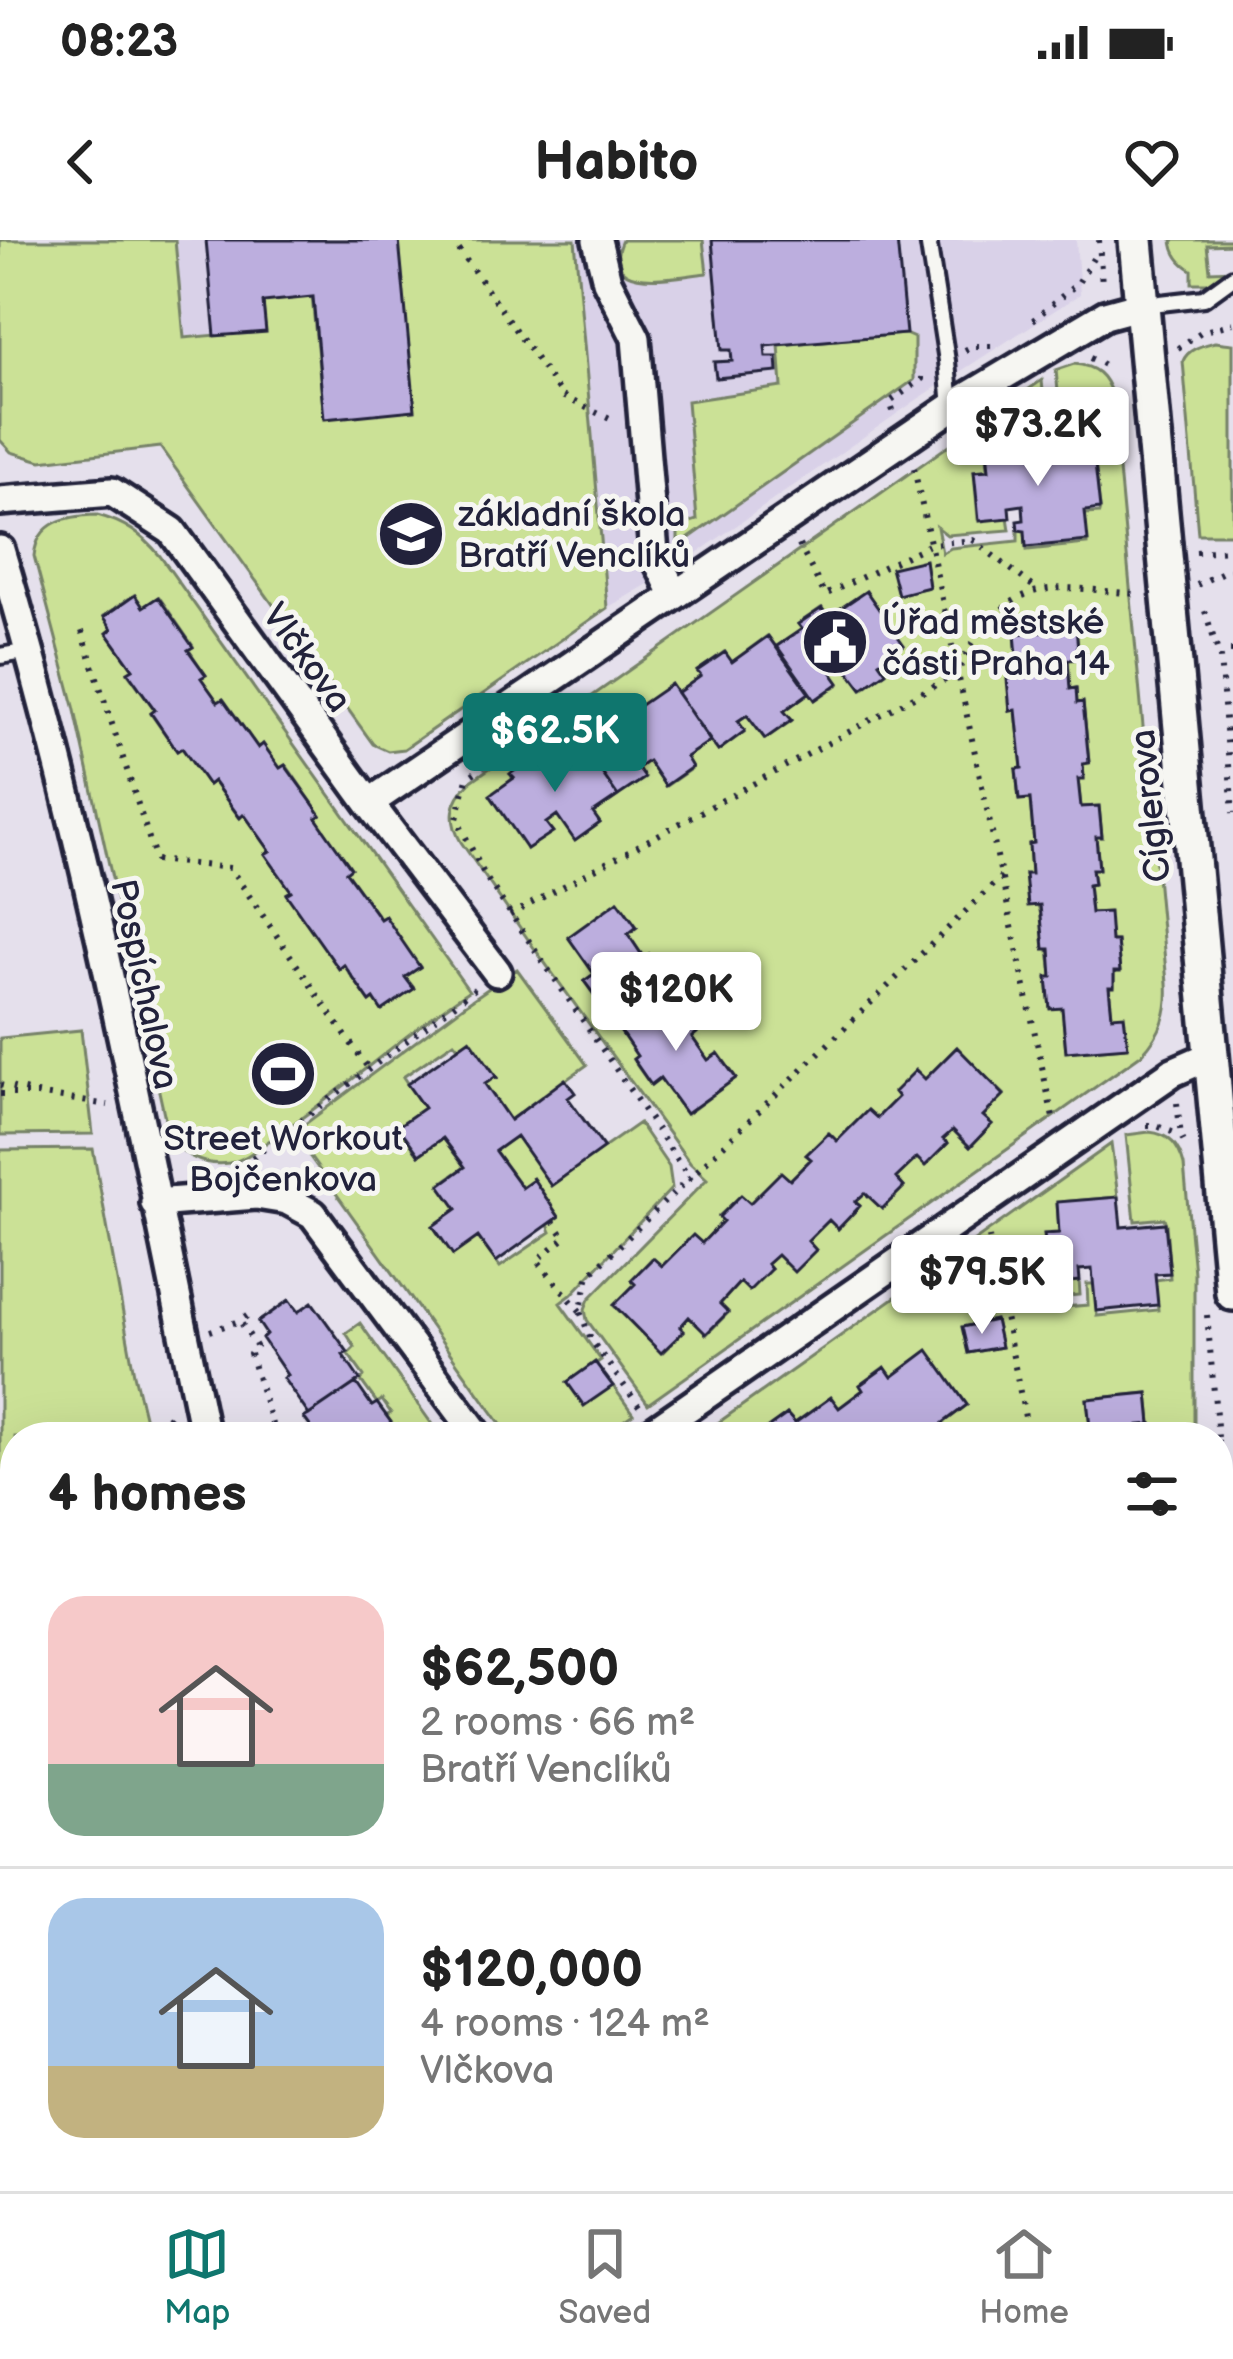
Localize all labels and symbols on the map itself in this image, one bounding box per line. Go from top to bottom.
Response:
pin: $73.2K [940,387,1136,489]
place label: základní škola Bratří Venclíků [458,494,690,578]
school or university icon: základní škola Bratří Venclíků [376,499,446,569]
street label: Vlčkova [252,596,360,721]
place label: Úřad městské části Praha 14 [882,601,1110,686]
public building icon: Úřad městské části Praha 14 [800,607,870,677]
pin: $62.5K [457,693,653,795]
street label: Cíglerova [1122,727,1181,884]
street label: Pospíchalova [100,876,187,1093]
pin: $120K [592,952,760,1054]
sports icon: Street Workout Bojčenkova [248,1039,318,1109]
place label: Street Workout Bojčenkova [163,1118,403,1202]
pin: $79.5K [884,1235,1080,1337]

